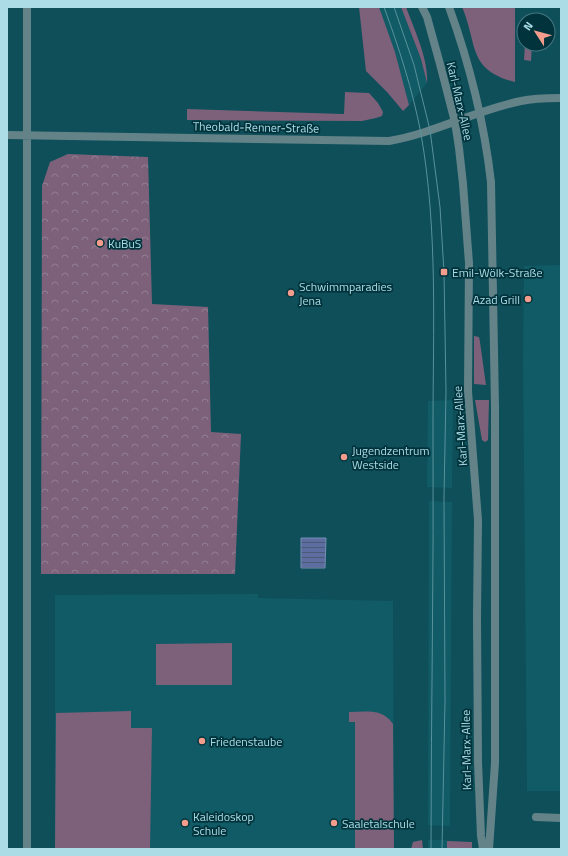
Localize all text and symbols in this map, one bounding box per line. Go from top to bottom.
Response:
north arrow [516,12,556,52]
text: N [519,18,537,34]
street label: Karl-Marx-Allee [442,60,478,142]
street label: Theobald-Renner-Straße [193,116,319,138]
place label: KuBuS [108,234,141,253]
marker: KuBuS [95,238,105,248]
place label: Emil-Wölk-Straße [452,263,543,282]
marker: Emil-Wölk-Straße [439,267,449,277]
place label: Schwimmparadies Jena [299,277,392,310]
marker: Schwimmparadies Jena [286,288,296,298]
place label: Azad Grill [473,290,520,309]
marker: Azad Grill [523,294,533,304]
street label: Karl-Marx-Allee [448,385,472,467]
place label: Jugendzentrum Westside [352,441,430,474]
marker: Jugendzentrum Westside [339,452,349,462]
street label: Karl-Marx-Allee [456,710,476,790]
place label: Friedenstaube [210,732,282,751]
marker: Friedenstaube [197,736,207,746]
place label: Kaleidoskop Schule [193,807,254,840]
place label: Saaletalschule [342,814,415,833]
marker: Kaleidoskop Schule [180,818,190,828]
marker: Saaletalschule [329,818,339,828]

